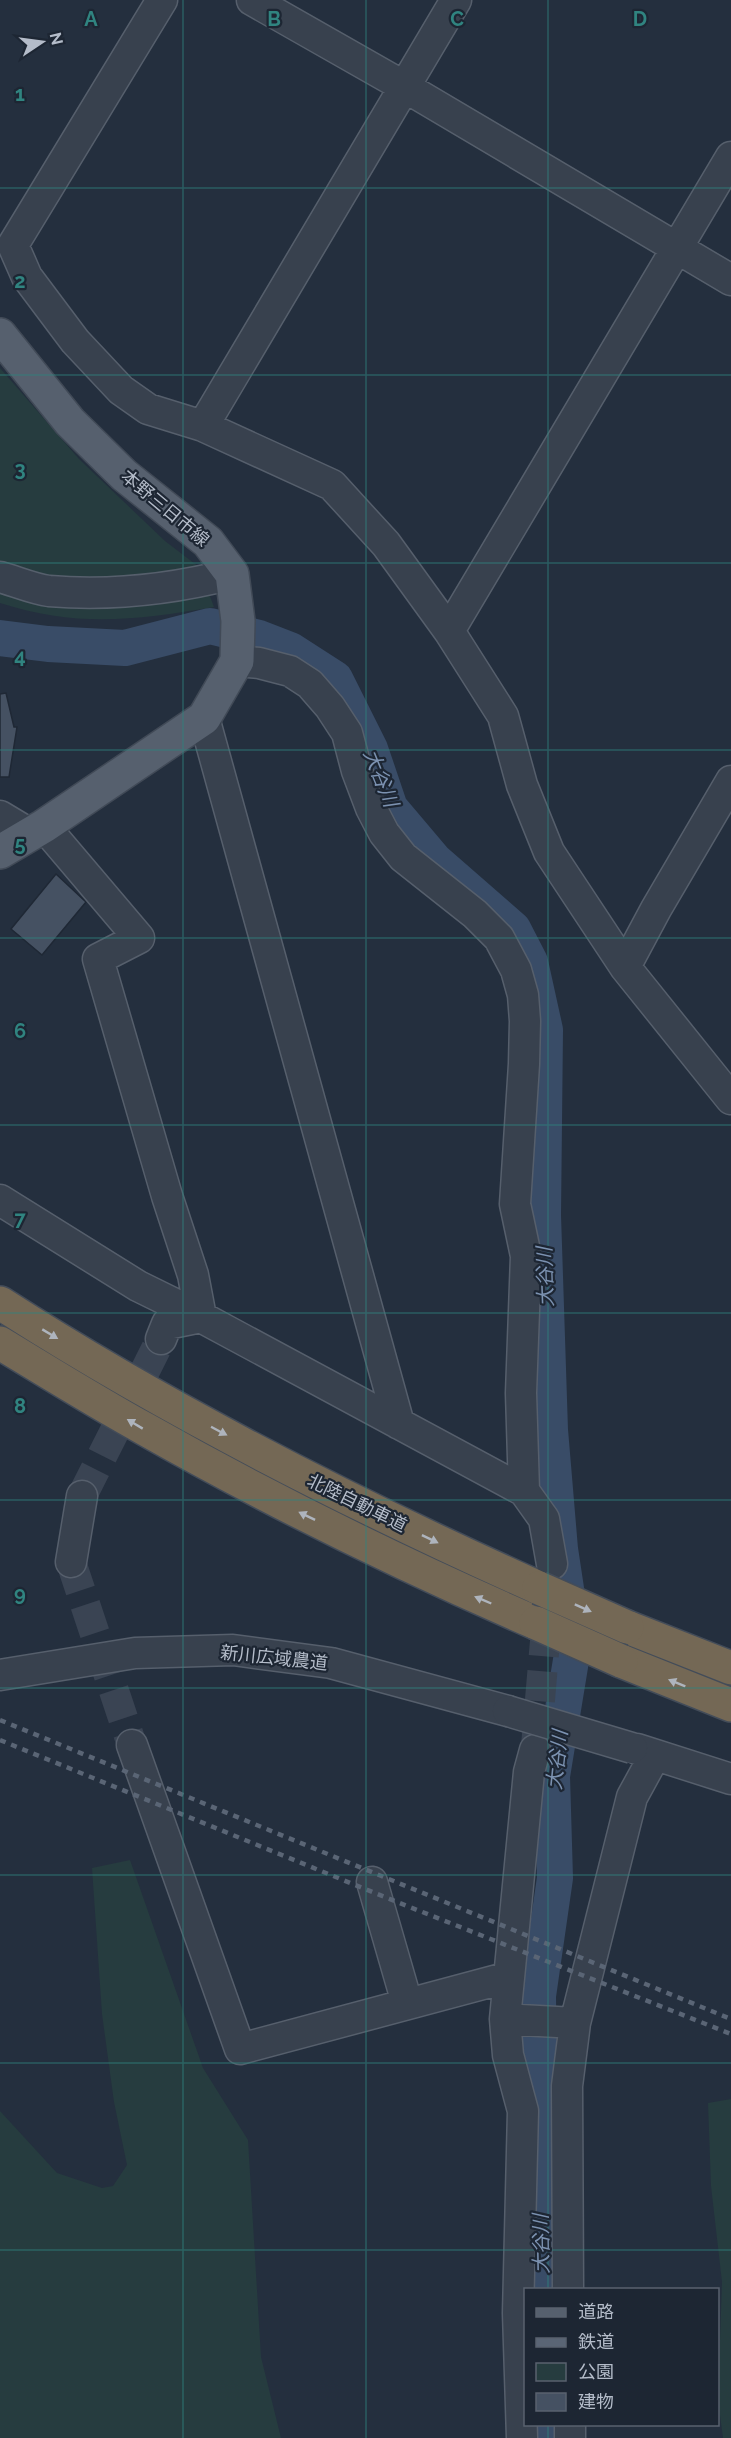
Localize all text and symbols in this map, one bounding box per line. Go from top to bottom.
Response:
text: A [84,7,98,31]
text: B [267,7,281,31]
text: C [450,7,464,31]
text: D [633,7,647,31]
north arrow [12,12,72,72]
text: N [45,31,67,47]
text: 1 [15,82,25,106]
text: 2 [14,269,26,293]
text: 3 [14,457,26,481]
street label: 本野三日市線 [117,465,213,550]
text: 4 [14,644,26,668]
water label: 大谷川 [359,746,404,812]
text: 5 [14,832,26,856]
text: 6 [14,1019,26,1043]
text: 7 [14,1207,26,1231]
water label: 大谷川 [532,1245,558,1307]
one-way arrow [42,1329,59,1339]
text: 8 [14,1394,26,1418]
one-way arrow [127,1418,143,1429]
one-way arrow [211,1426,228,1436]
street label: 北陸自動車道 [304,1469,410,1536]
one-way arrow [298,1511,316,1521]
one-way arrow [421,1533,439,1543]
text: 9 [14,1582,26,1606]
one-way arrow [473,1595,491,1605]
one-way arrow [575,1603,592,1612]
street label: 新川広域農道 [219,1641,329,1674]
one-way arrow [667,1678,685,1688]
water label: 大谷川 [542,1727,572,1791]
water label: 大谷川 [528,2212,554,2274]
legend [524,2288,719,2426]
text: 道路 [578,2301,614,2322]
text: 鉄道 [578,2331,614,2352]
text: 公園 [578,2361,614,2382]
text: 建物 [578,2391,614,2412]

